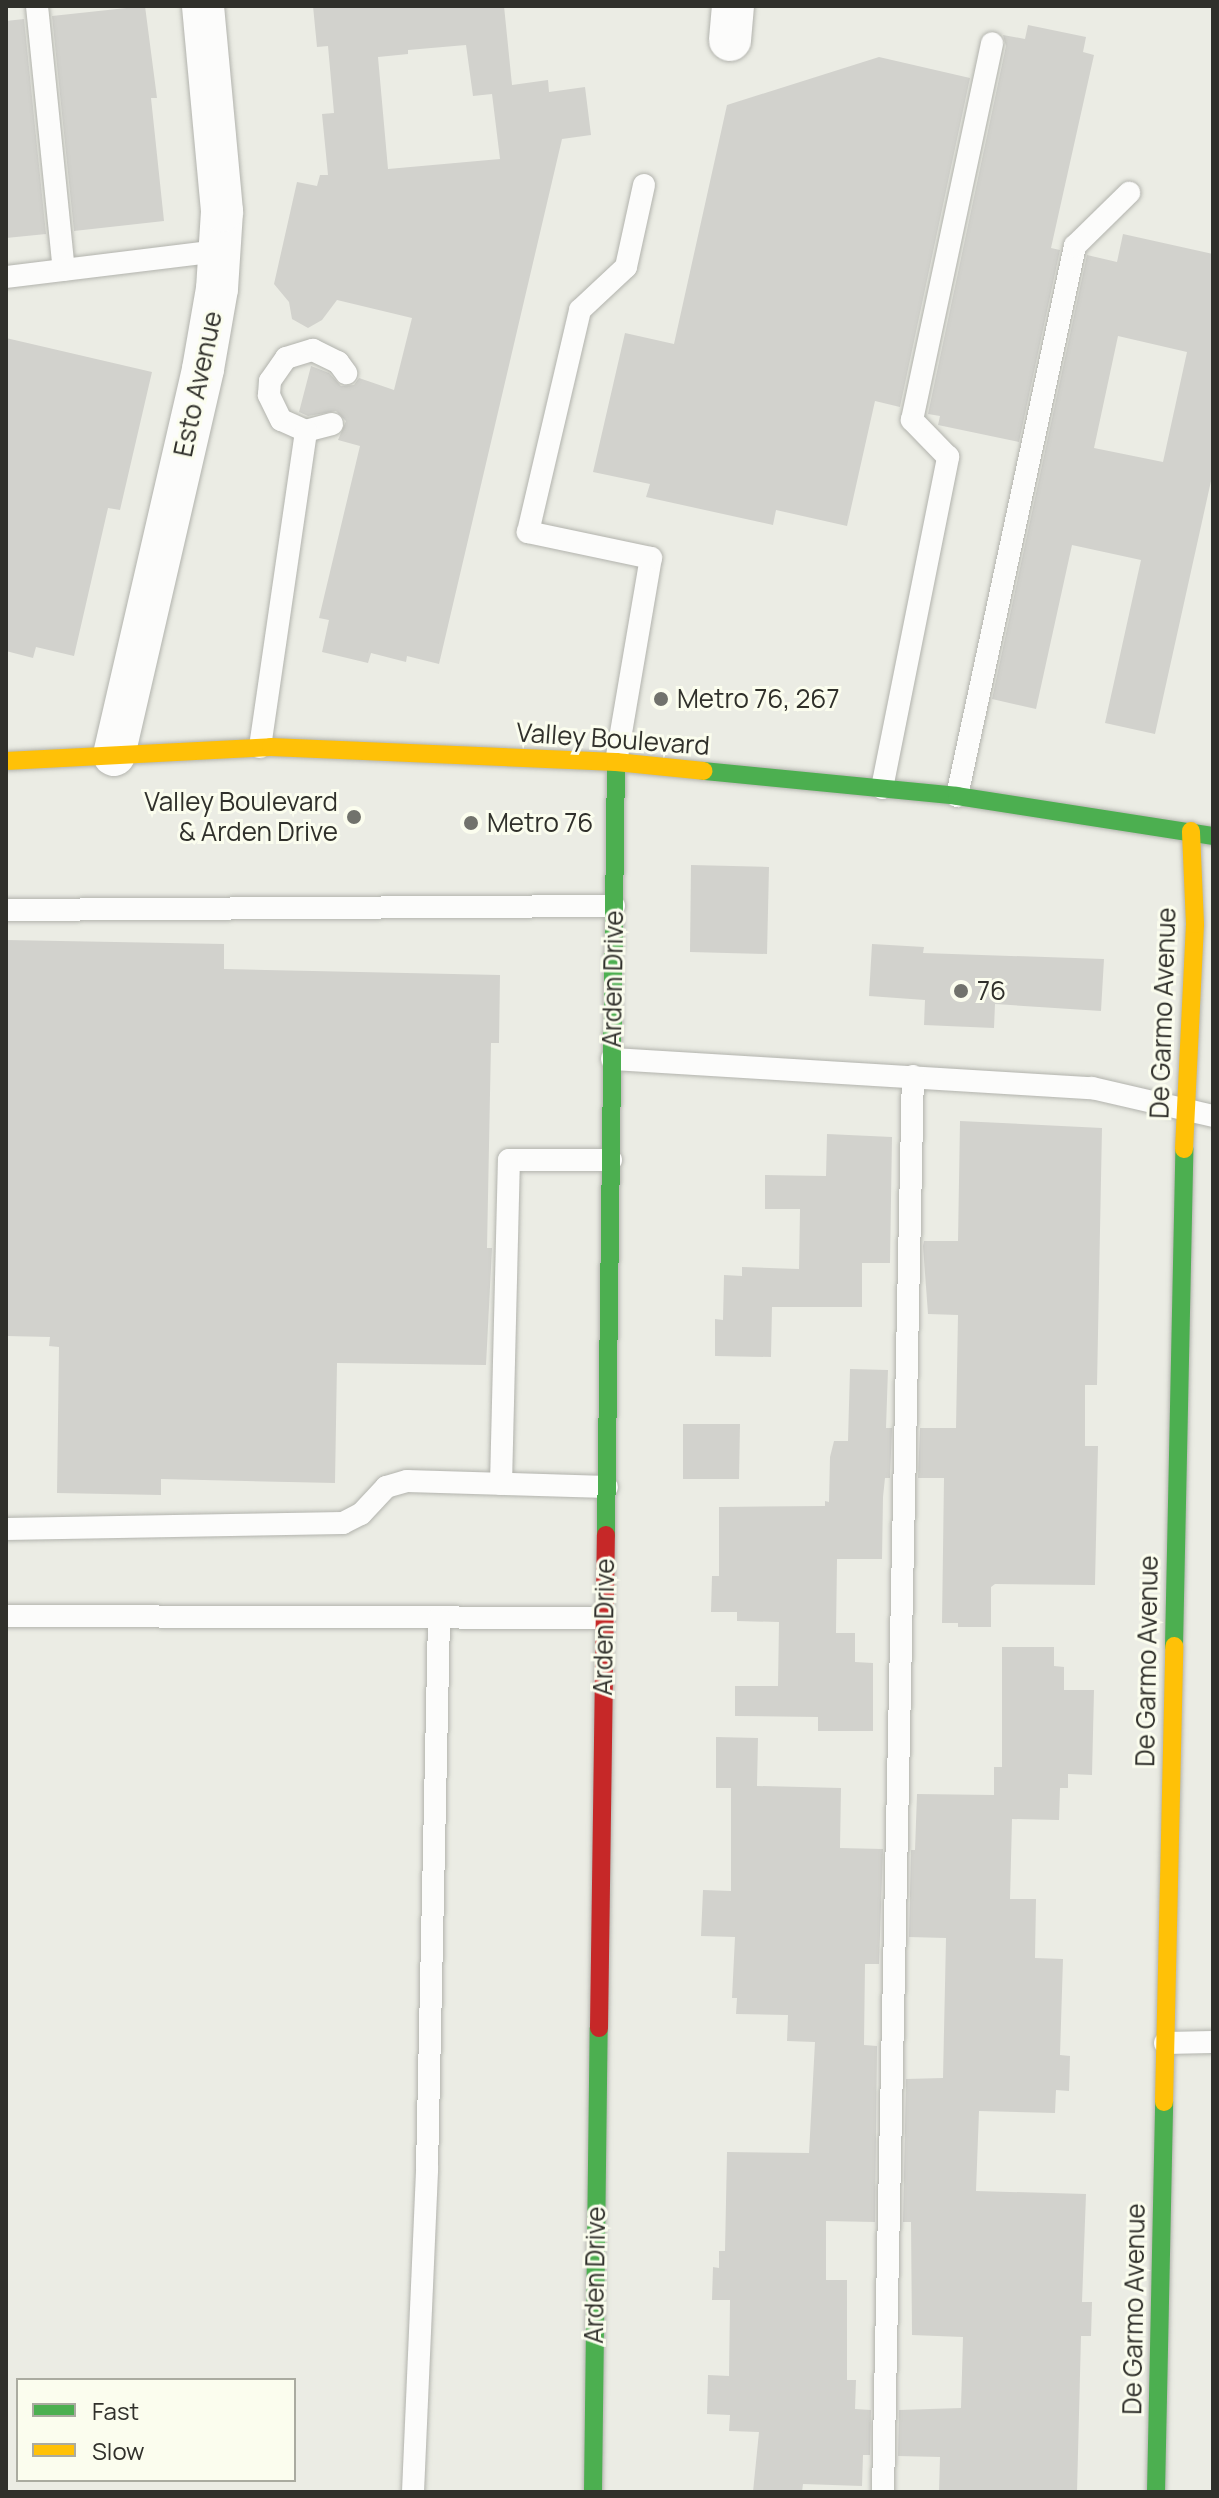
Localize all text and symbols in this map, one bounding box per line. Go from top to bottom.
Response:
street label: Esto Avenue [167,308,229,460]
place label: Metro 76, 267 [677,683,839,715]
marker: Metro 76, 267 [652,690,670,708]
street label: Valley Boulevard [515,717,711,761]
place label: Valley Boulevard & Arden Drive [144,786,338,848]
place label: Metro 76 [487,807,593,839]
marker: Valley Boulevard & Arden Drive [345,808,363,826]
marker: Metro 76 [462,814,480,832]
street label: De Garmo Avenue [1144,907,1182,1119]
street label: Arden Drive [596,910,630,1048]
place label: 76 [977,975,1006,1007]
marker: 76 [952,982,970,1000]
street label: De Garmo Avenue [1130,1555,1164,1767]
street label: Arden Drive [587,1558,621,1696]
street label: De Garmo Avenue [1117,2203,1151,2415]
street label: Arden Drive [578,2206,612,2344]
legend [16,2378,296,2482]
text: Fast [92,2394,139,2427]
text: Slow [92,2434,145,2467]

